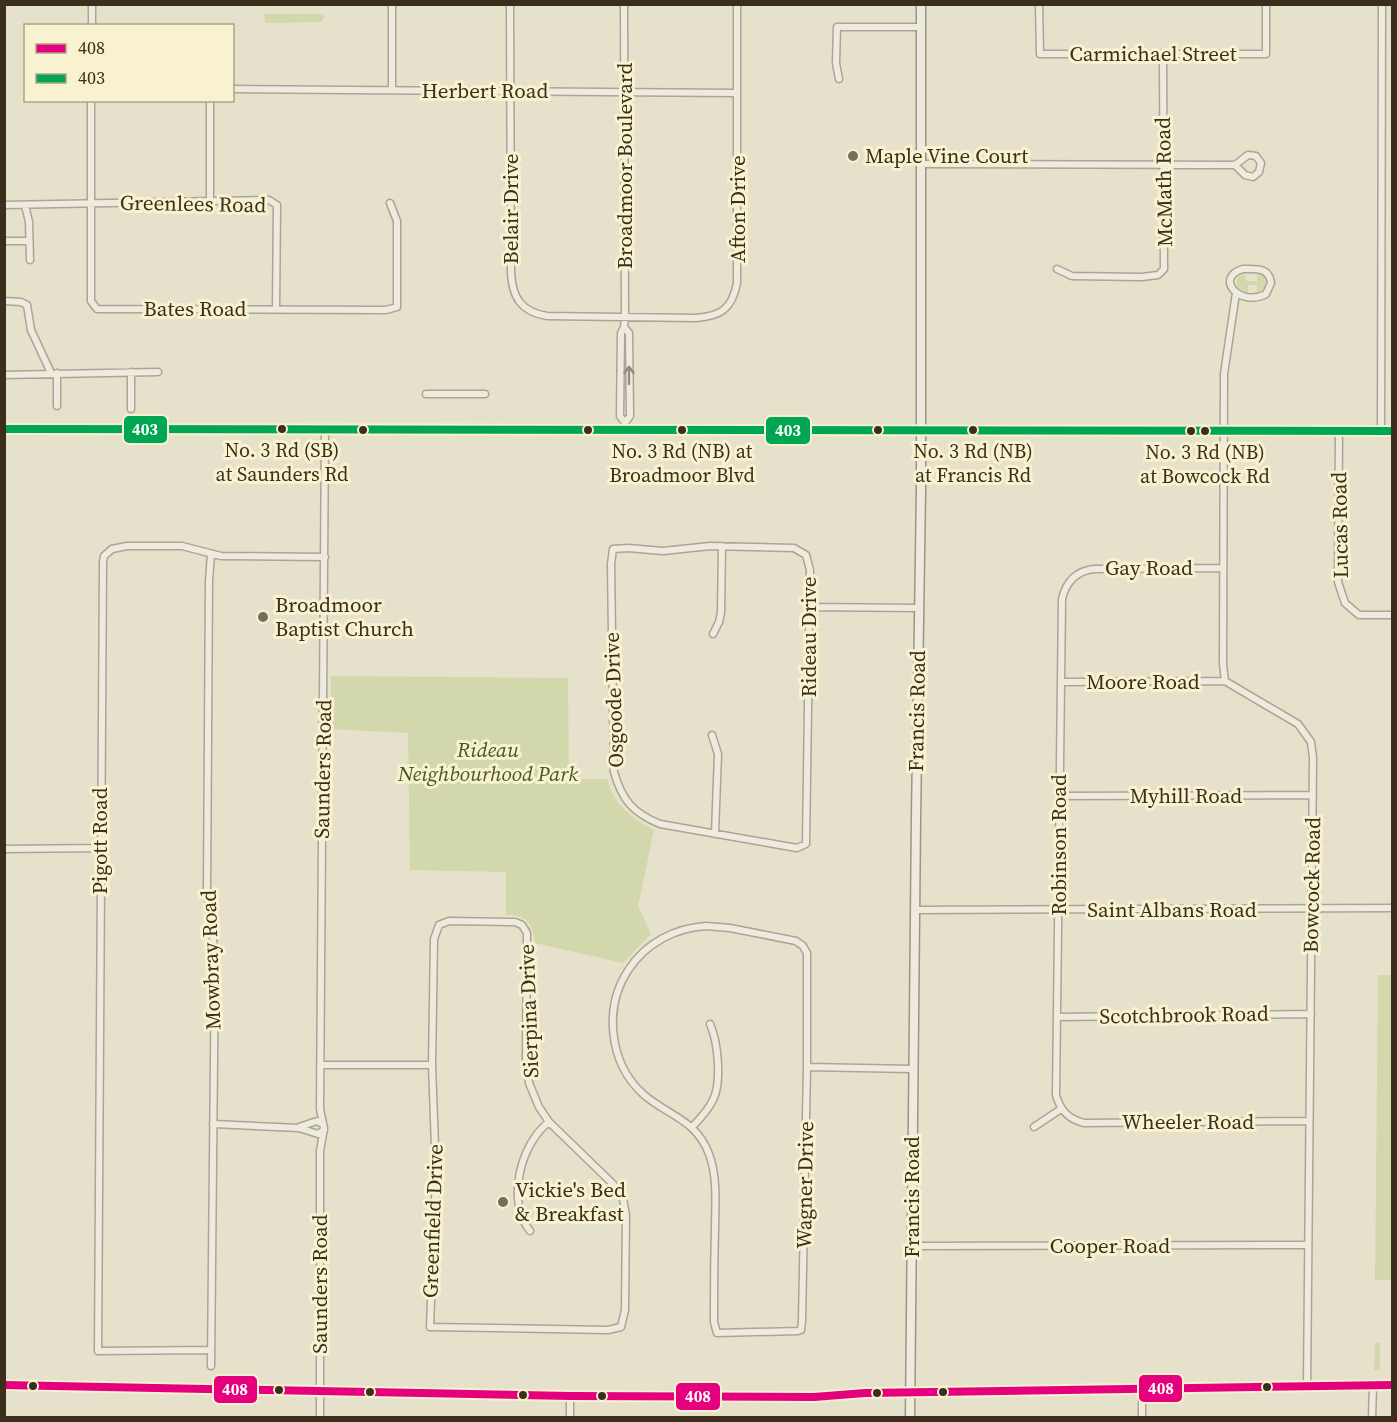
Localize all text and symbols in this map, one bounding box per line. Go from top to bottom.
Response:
legend [24,24,234,102]
text: 408 [78,35,105,60]
street label: Carmichael Street [1069,39,1237,68]
street label: Broadmoor Boulevard [610,63,639,269]
text: 403 [78,65,105,90]
street label: Herbert Road [422,76,549,105]
street label: McMath Road [1148,117,1179,247]
place label: Maple Vine Court [865,141,1028,170]
marker: Maple Vine Court [846,149,860,163]
street label: Belair Drive [496,153,525,265]
street label: Afton Drive [723,155,752,263]
street label: Greenlees Road [120,188,267,219]
street label: Bates Road [143,294,247,323]
one-way arrow [624,365,635,385]
line badge: 403 [123,415,168,444]
line badge: 403 [765,416,811,445]
text: 403 [132,418,158,440]
text: 403 [775,419,801,441]
marker: No. 3 Rd (SB) at Saunders Rd [276,423,288,435]
unlabelled marker [357,424,369,436]
unlabelled marker [582,424,594,436]
marker: No. 3 Rd (NB) at Broadmoor Blvd [676,424,688,436]
unlabelled marker [872,424,884,436]
marker: No. 3 Rd (NB) at Francis Rd [967,424,979,436]
unlabelled marker [1185,425,1197,437]
marker: No. 3 Rd (NB) at Bowcock Rd [1199,425,1211,437]
place label: No. 3 Rd (SB) at Saunders Rd [216,436,349,488]
place label: No. 3 Rd (NB) at Broadmoor Blvd [609,437,755,489]
place label: No. 3 Rd (NB) at Francis Rd [913,437,1033,489]
place label: No. 3 Rd (NB) at Bowcock Rd [1140,438,1271,490]
street label: Lucas Road [1324,471,1355,579]
street label: Gay Road [1105,553,1193,582]
street label: Rideau Drive [794,577,823,697]
place label: Broadmoor Baptist Church [275,590,414,643]
marker: Broadmoor Baptist Church [256,610,270,624]
street label: Osgoode Drive [597,632,630,768]
street label: Francis Road [901,650,932,772]
street label: Moore Road [1086,667,1200,696]
street label: Saunders Road [307,699,338,839]
park label: Rideau Neighbourhood Park [397,735,578,788]
street label: Robinson Road [1044,774,1073,916]
street label: Myhill Road [1130,781,1242,810]
street label: Pigott Road [85,787,114,895]
street label: Bowcock Road [1296,817,1327,953]
street label: Mowbray Road [194,889,227,1031]
street label: Saint Albans Road [1087,895,1257,924]
street label: Sierpina Drive [512,944,545,1079]
street label: Scotchbrook Road [1099,999,1269,1030]
street label: Wheeler Road [1122,1107,1254,1136]
street label: Wagner Drive [789,1121,820,1249]
street label: Francis Road [897,1136,926,1258]
street label: Greenfield Drive [415,1143,450,1298]
place label: Vickie's Bed & Breakfast [515,1175,626,1228]
marker: Vickie's Bed & Breakfast [496,1195,510,1209]
street label: Saunders Road [305,1214,334,1354]
street label: Cooper Road [1050,1231,1170,1260]
line badge: 408 [1138,1374,1183,1403]
line badge: 408 [213,1375,258,1404]
text: 408 [1148,1377,1174,1399]
text: 408 [222,1378,248,1400]
unlabelled marker [27,1380,39,1392]
unlabelled marker [1261,1381,1273,1393]
line badge: 408 [675,1382,721,1411]
unlabelled marker [273,1384,285,1396]
text: 408 [685,1385,711,1407]
unlabelled marker [364,1386,376,1398]
unlabelled marker [937,1386,949,1398]
unlabelled marker [871,1387,883,1399]
unlabelled marker [517,1389,529,1401]
unlabelled marker [596,1390,608,1402]

